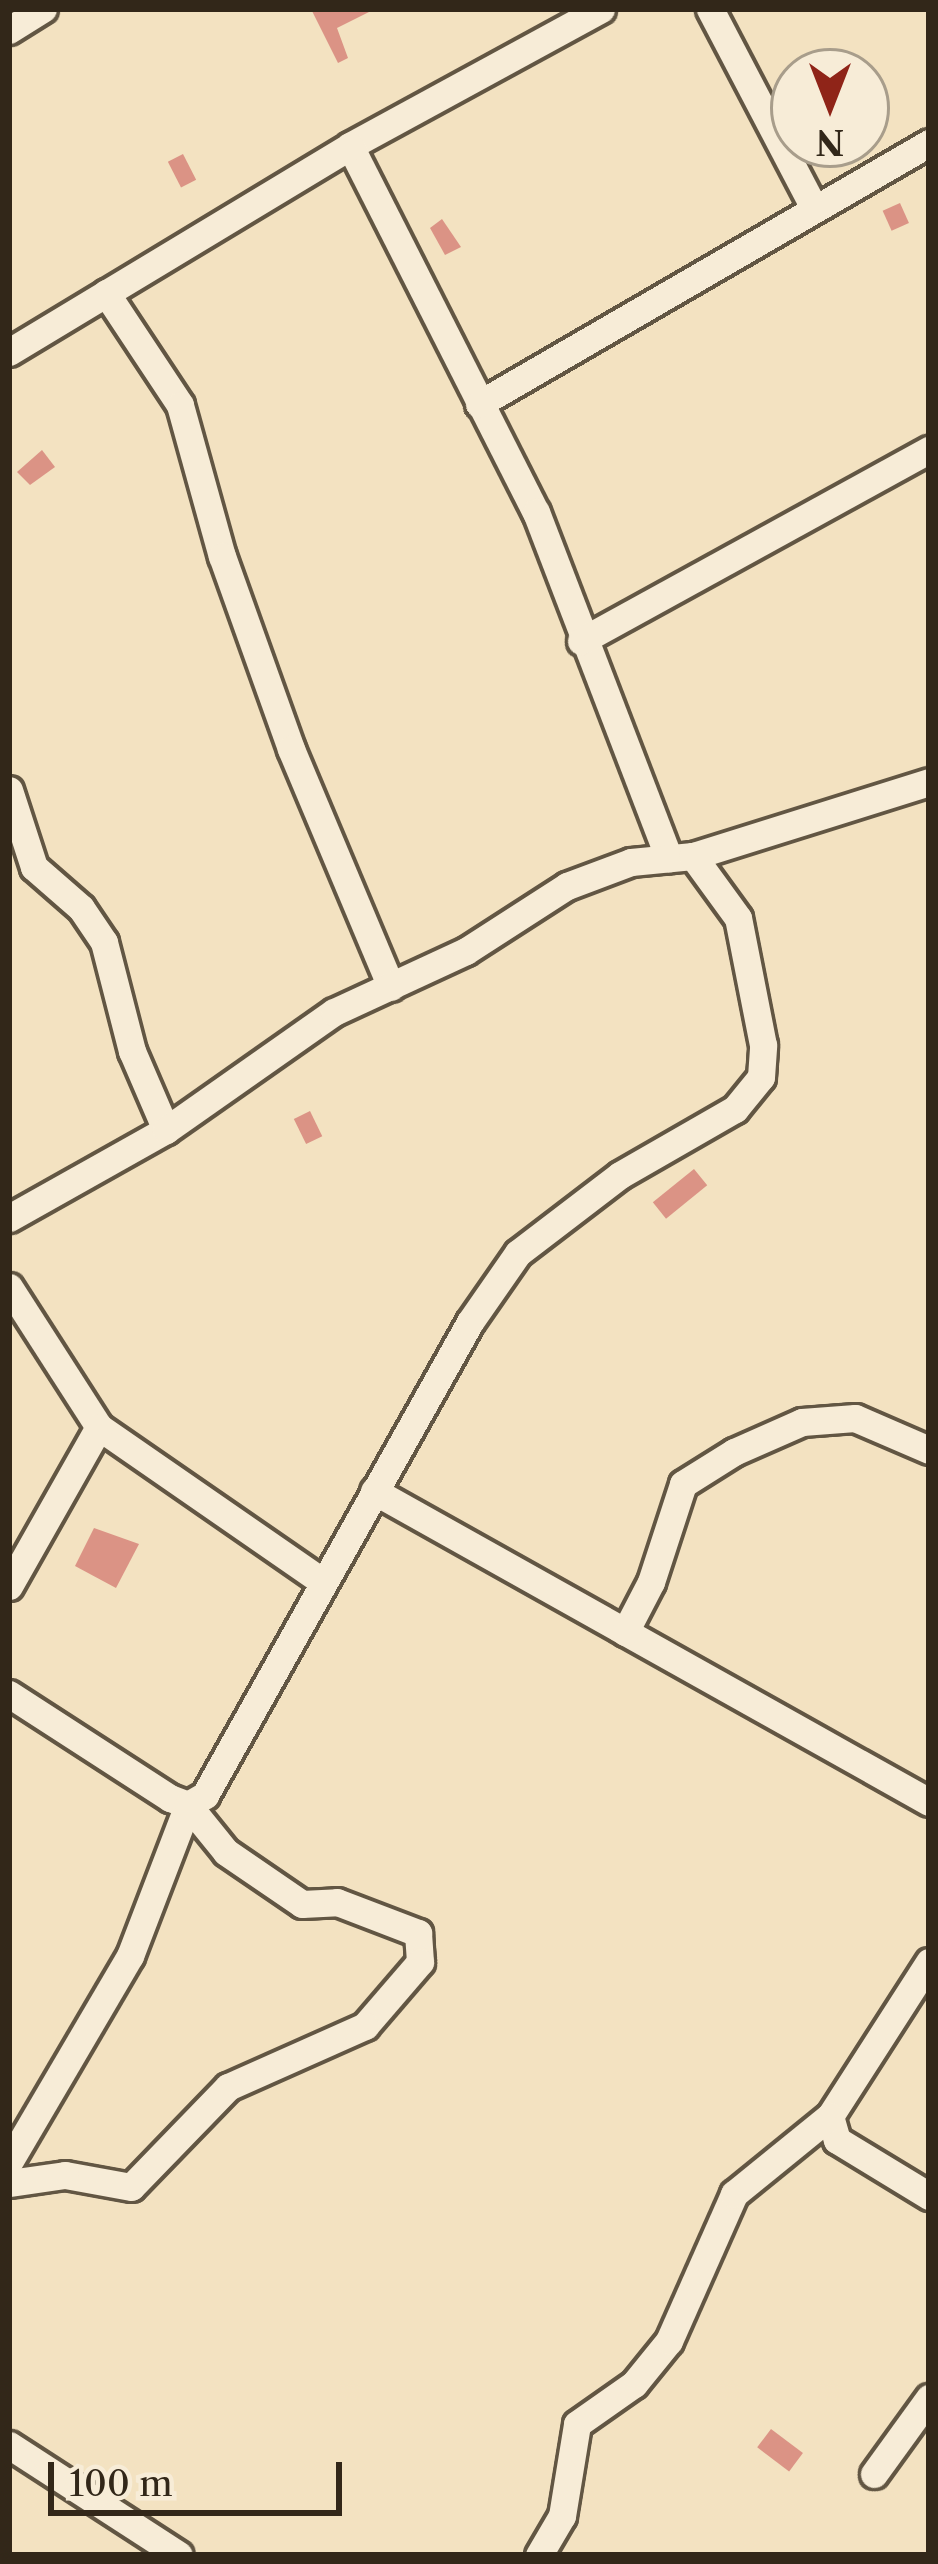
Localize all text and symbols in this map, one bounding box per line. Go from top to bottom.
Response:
north arrow [770,48,890,168]
text: N [816,121,844,162]
scale bar [54,2438,348,2512]
text: 100 m [69,2461,173,2505]

